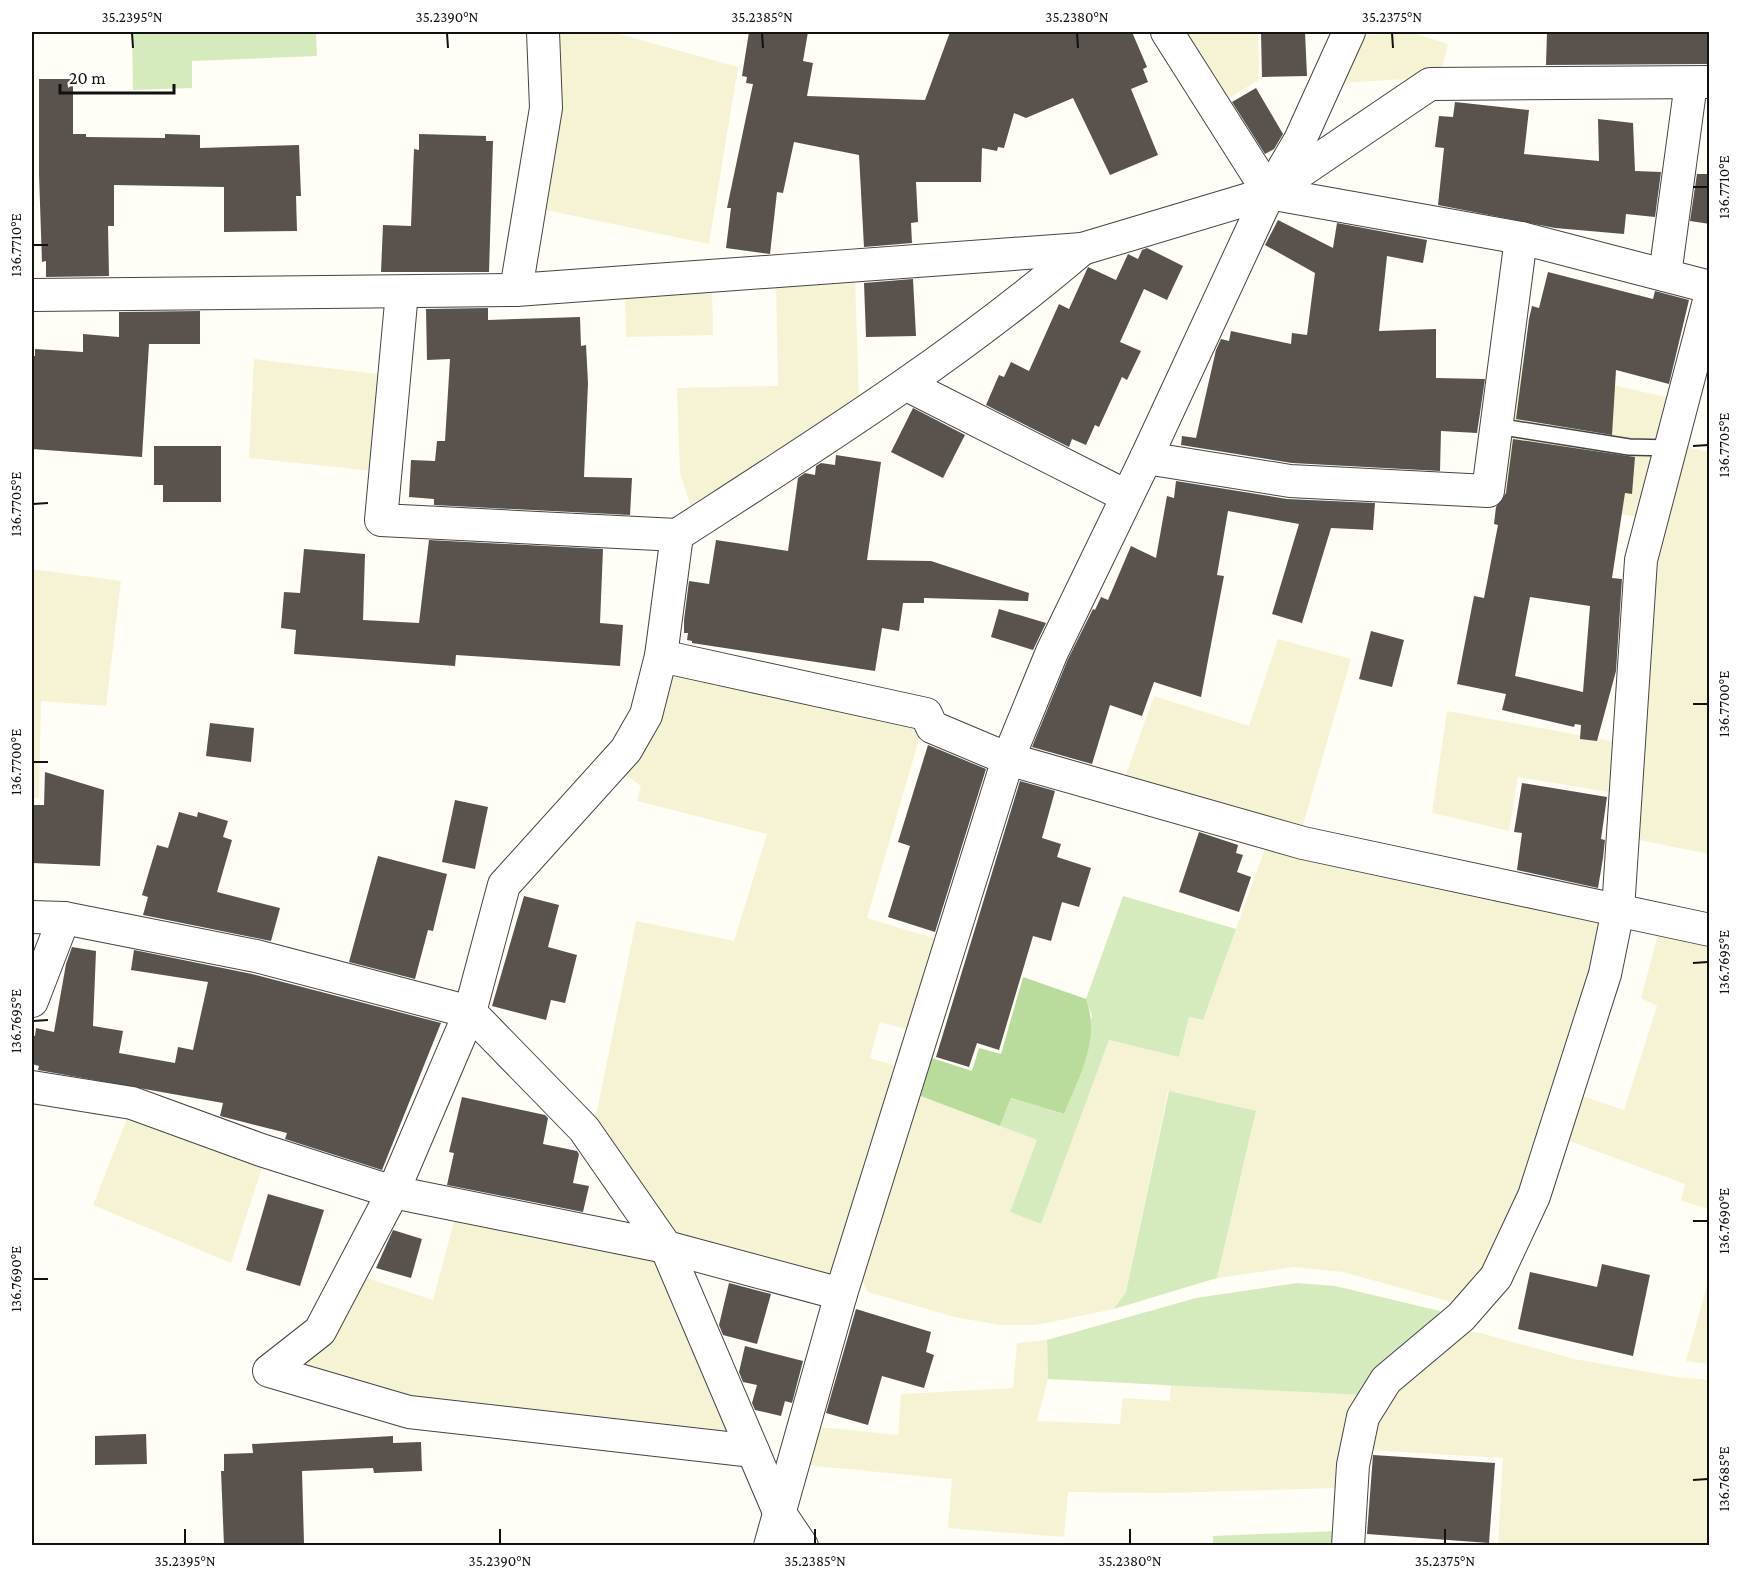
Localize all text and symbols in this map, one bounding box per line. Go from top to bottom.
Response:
text: 35.2395°N [101,9,163,25]
text: 35.2390°N [416,9,479,25]
text: 35.2385°N [731,9,793,25]
text: 35.2380°N [1045,9,1109,25]
text: 35.2375°N [1362,9,1422,25]
scale bar [60,57,174,95]
text: 20 m [69,68,106,88]
text: 136.7710°E [1716,155,1732,219]
text: 136.7710°E [8,213,24,277]
text: 136.7705°E [1716,412,1732,478]
text: 136.7705°E [8,471,24,537]
text: 136.7700°E [1716,671,1732,737]
text: 136.7700°E [8,729,24,795]
text: 136.7695°E [1716,930,1732,994]
text: 136.7695°E [8,989,24,1053]
text: 136.7690°E [1716,1188,1732,1254]
text: 136.7690°E [8,1246,24,1312]
text: 136.7685°E [1716,1446,1732,1512]
text: 35.2395°N [154,1553,216,1569]
text: 35.2390°N [469,1553,532,1569]
text: 35.2385°N [784,1553,846,1569]
text: 35.2380°N [1098,1553,1162,1569]
text: 35.2375°N [1415,1553,1475,1569]

